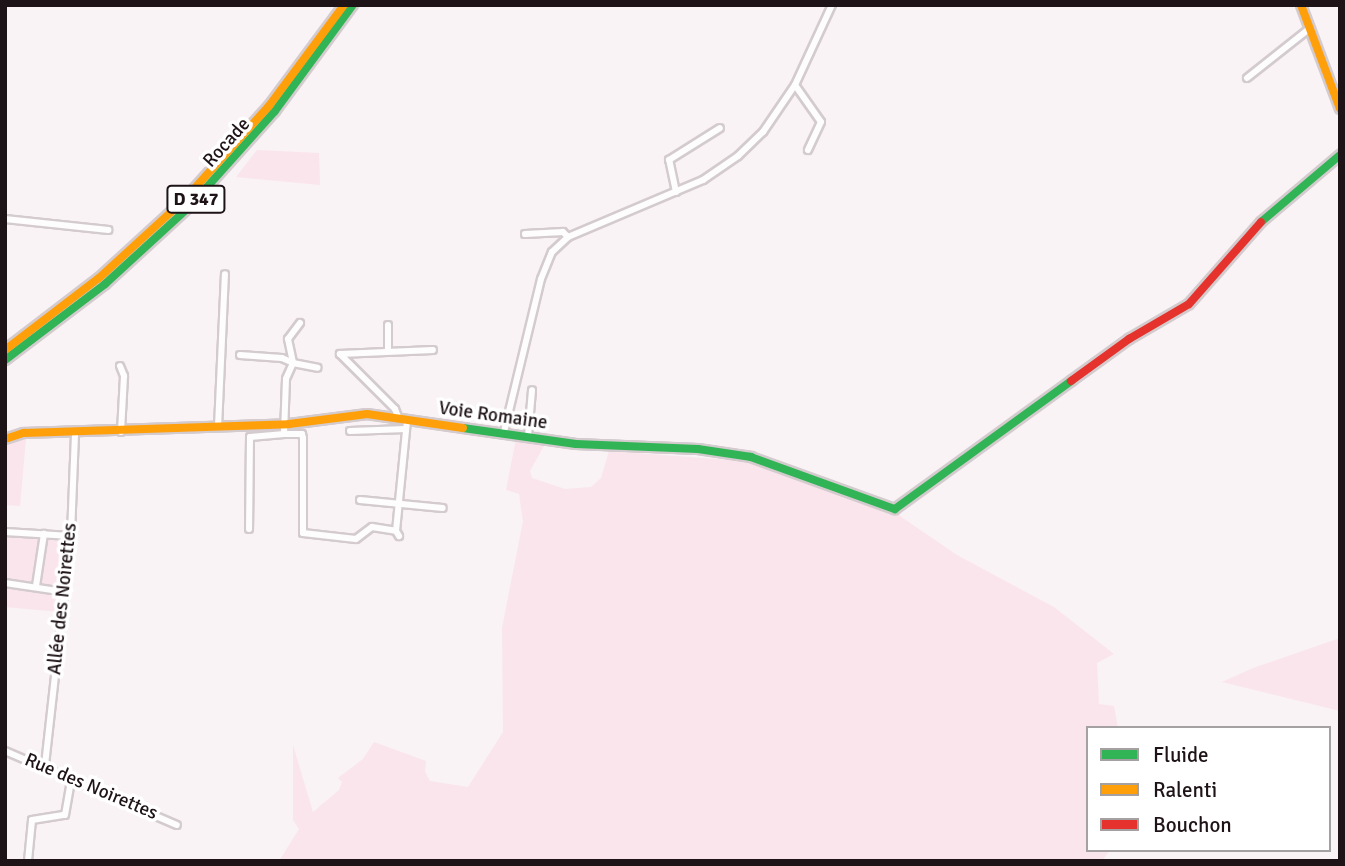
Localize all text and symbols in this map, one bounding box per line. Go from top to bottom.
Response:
street label: Rocade [199,113,255,173]
road number: D 347 [166,184,226,214]
street label: Voie Romaine [437,397,549,435]
street label: Allée des Noirettes [44,522,82,676]
legend [1086,726,1331,852]
text: Fluide [1153,742,1209,768]
street label: Rue des Noirettes [21,749,161,825]
text: Ralenti [1153,777,1217,803]
text: Bouchon [1153,812,1232,838]

